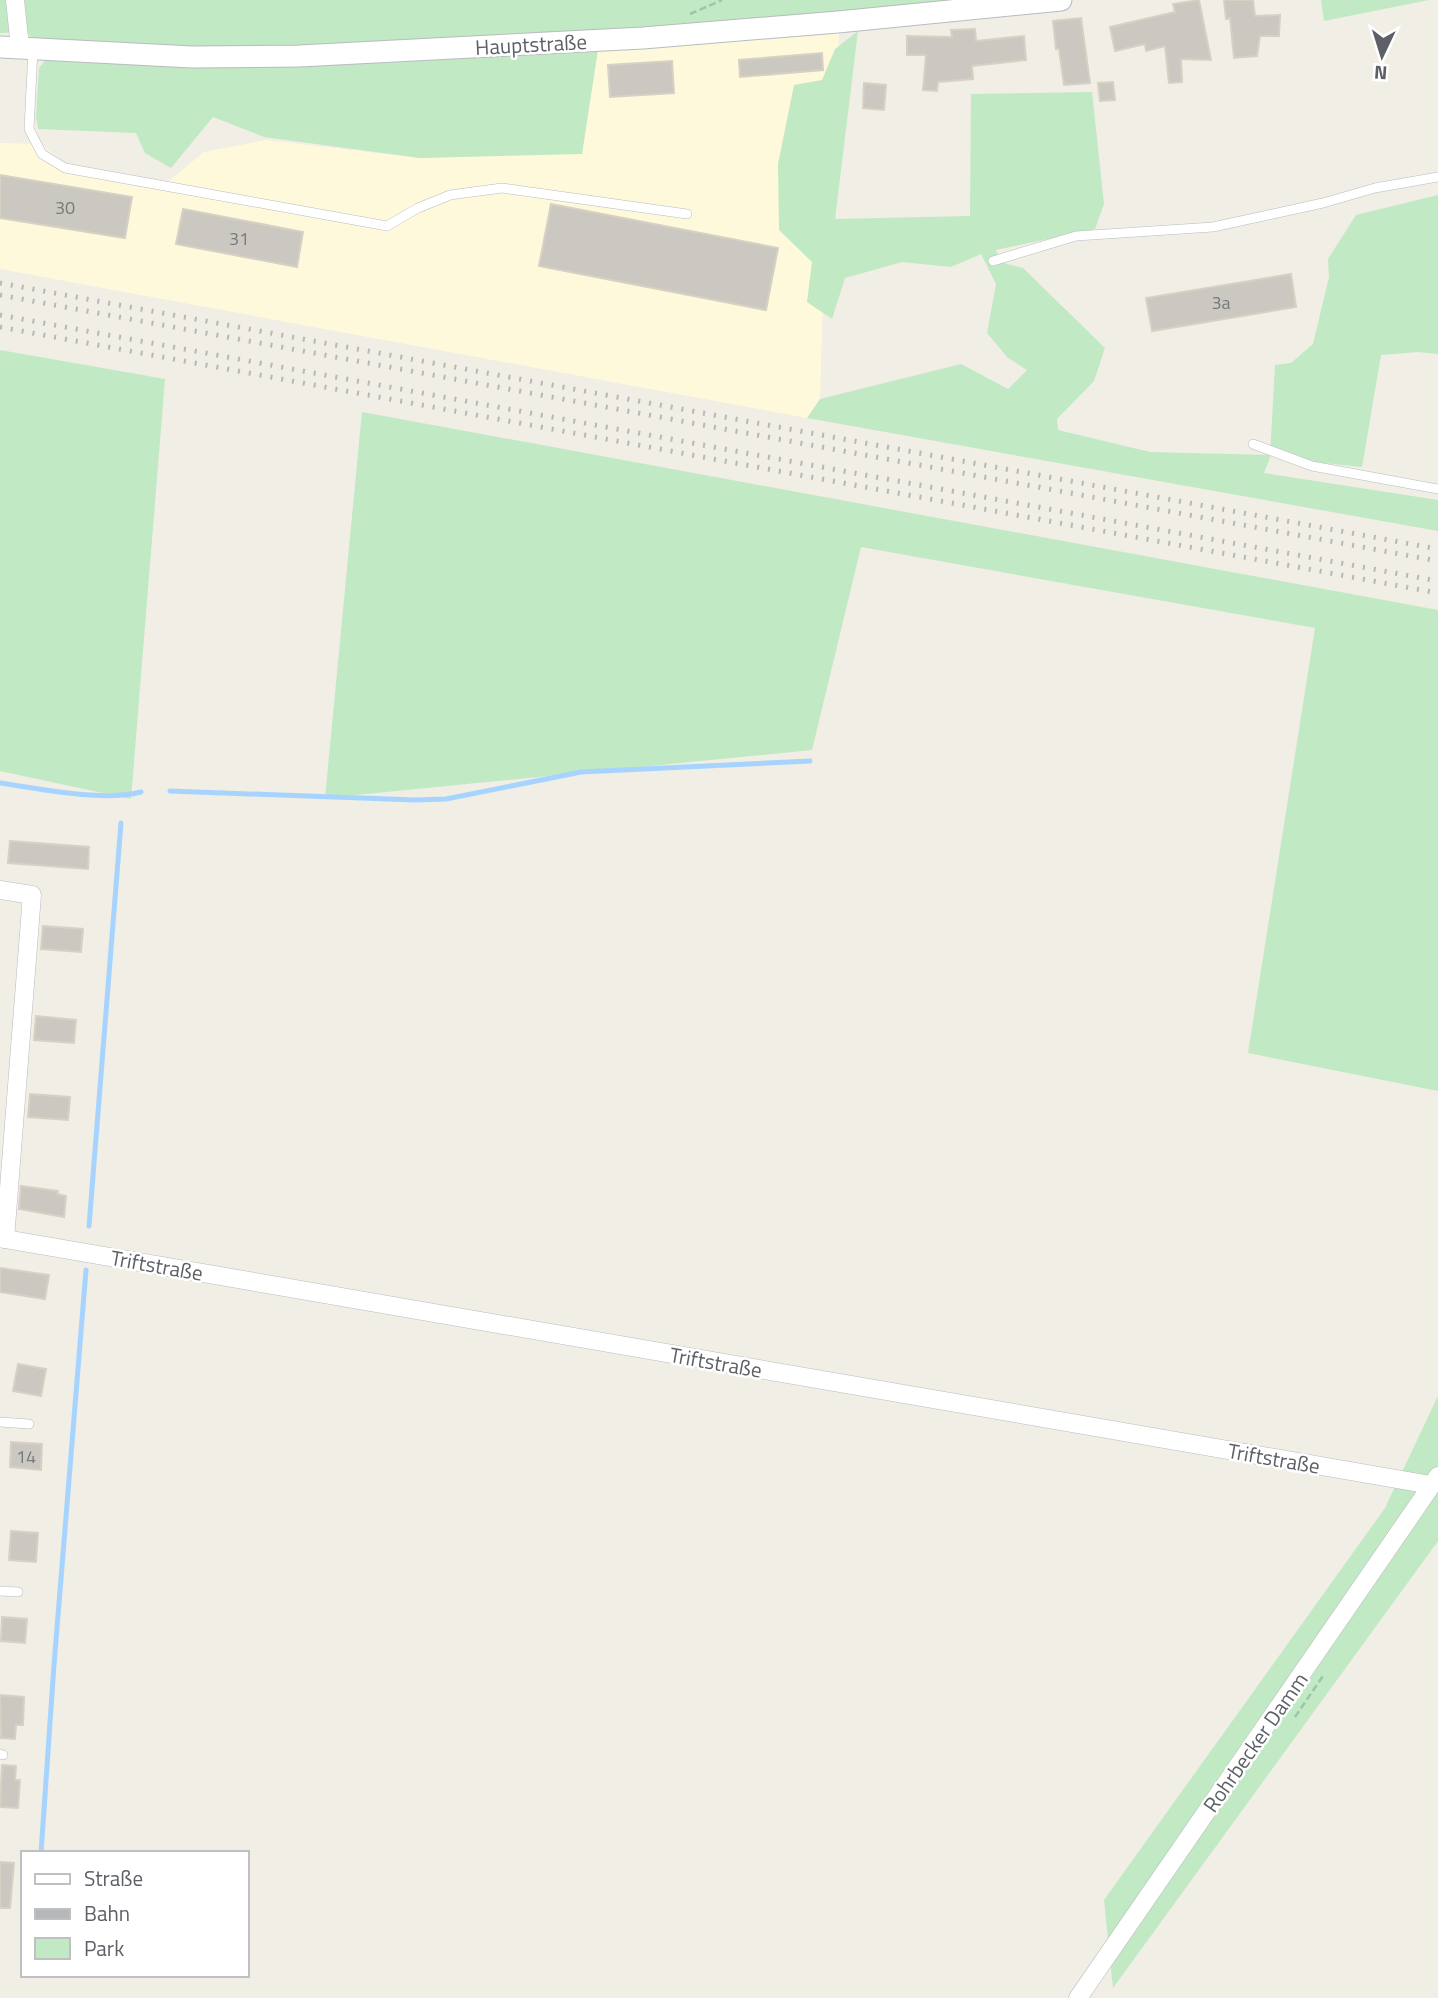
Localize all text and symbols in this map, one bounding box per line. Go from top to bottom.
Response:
north arrow [1347,21,1417,91]
street label: Hauptstraße [474,25,588,63]
text: N [1373,59,1388,88]
house number: 30 [55,194,75,221]
house number: 31 [229,225,249,252]
house number: 3a [1211,289,1231,316]
street label: Triftstraße [108,1241,206,1289]
street label: Triftstraße [667,1338,765,1386]
street label: Triftstraße [1225,1434,1323,1482]
house number: 14 [16,1443,36,1470]
street label: Rohrbecker Damm [1195,1665,1315,1819]
legend [21,1851,248,1977]
text: Straße [84,1862,143,1894]
text: Bahn [84,1897,130,1929]
text: Park [84,1932,124,1964]

